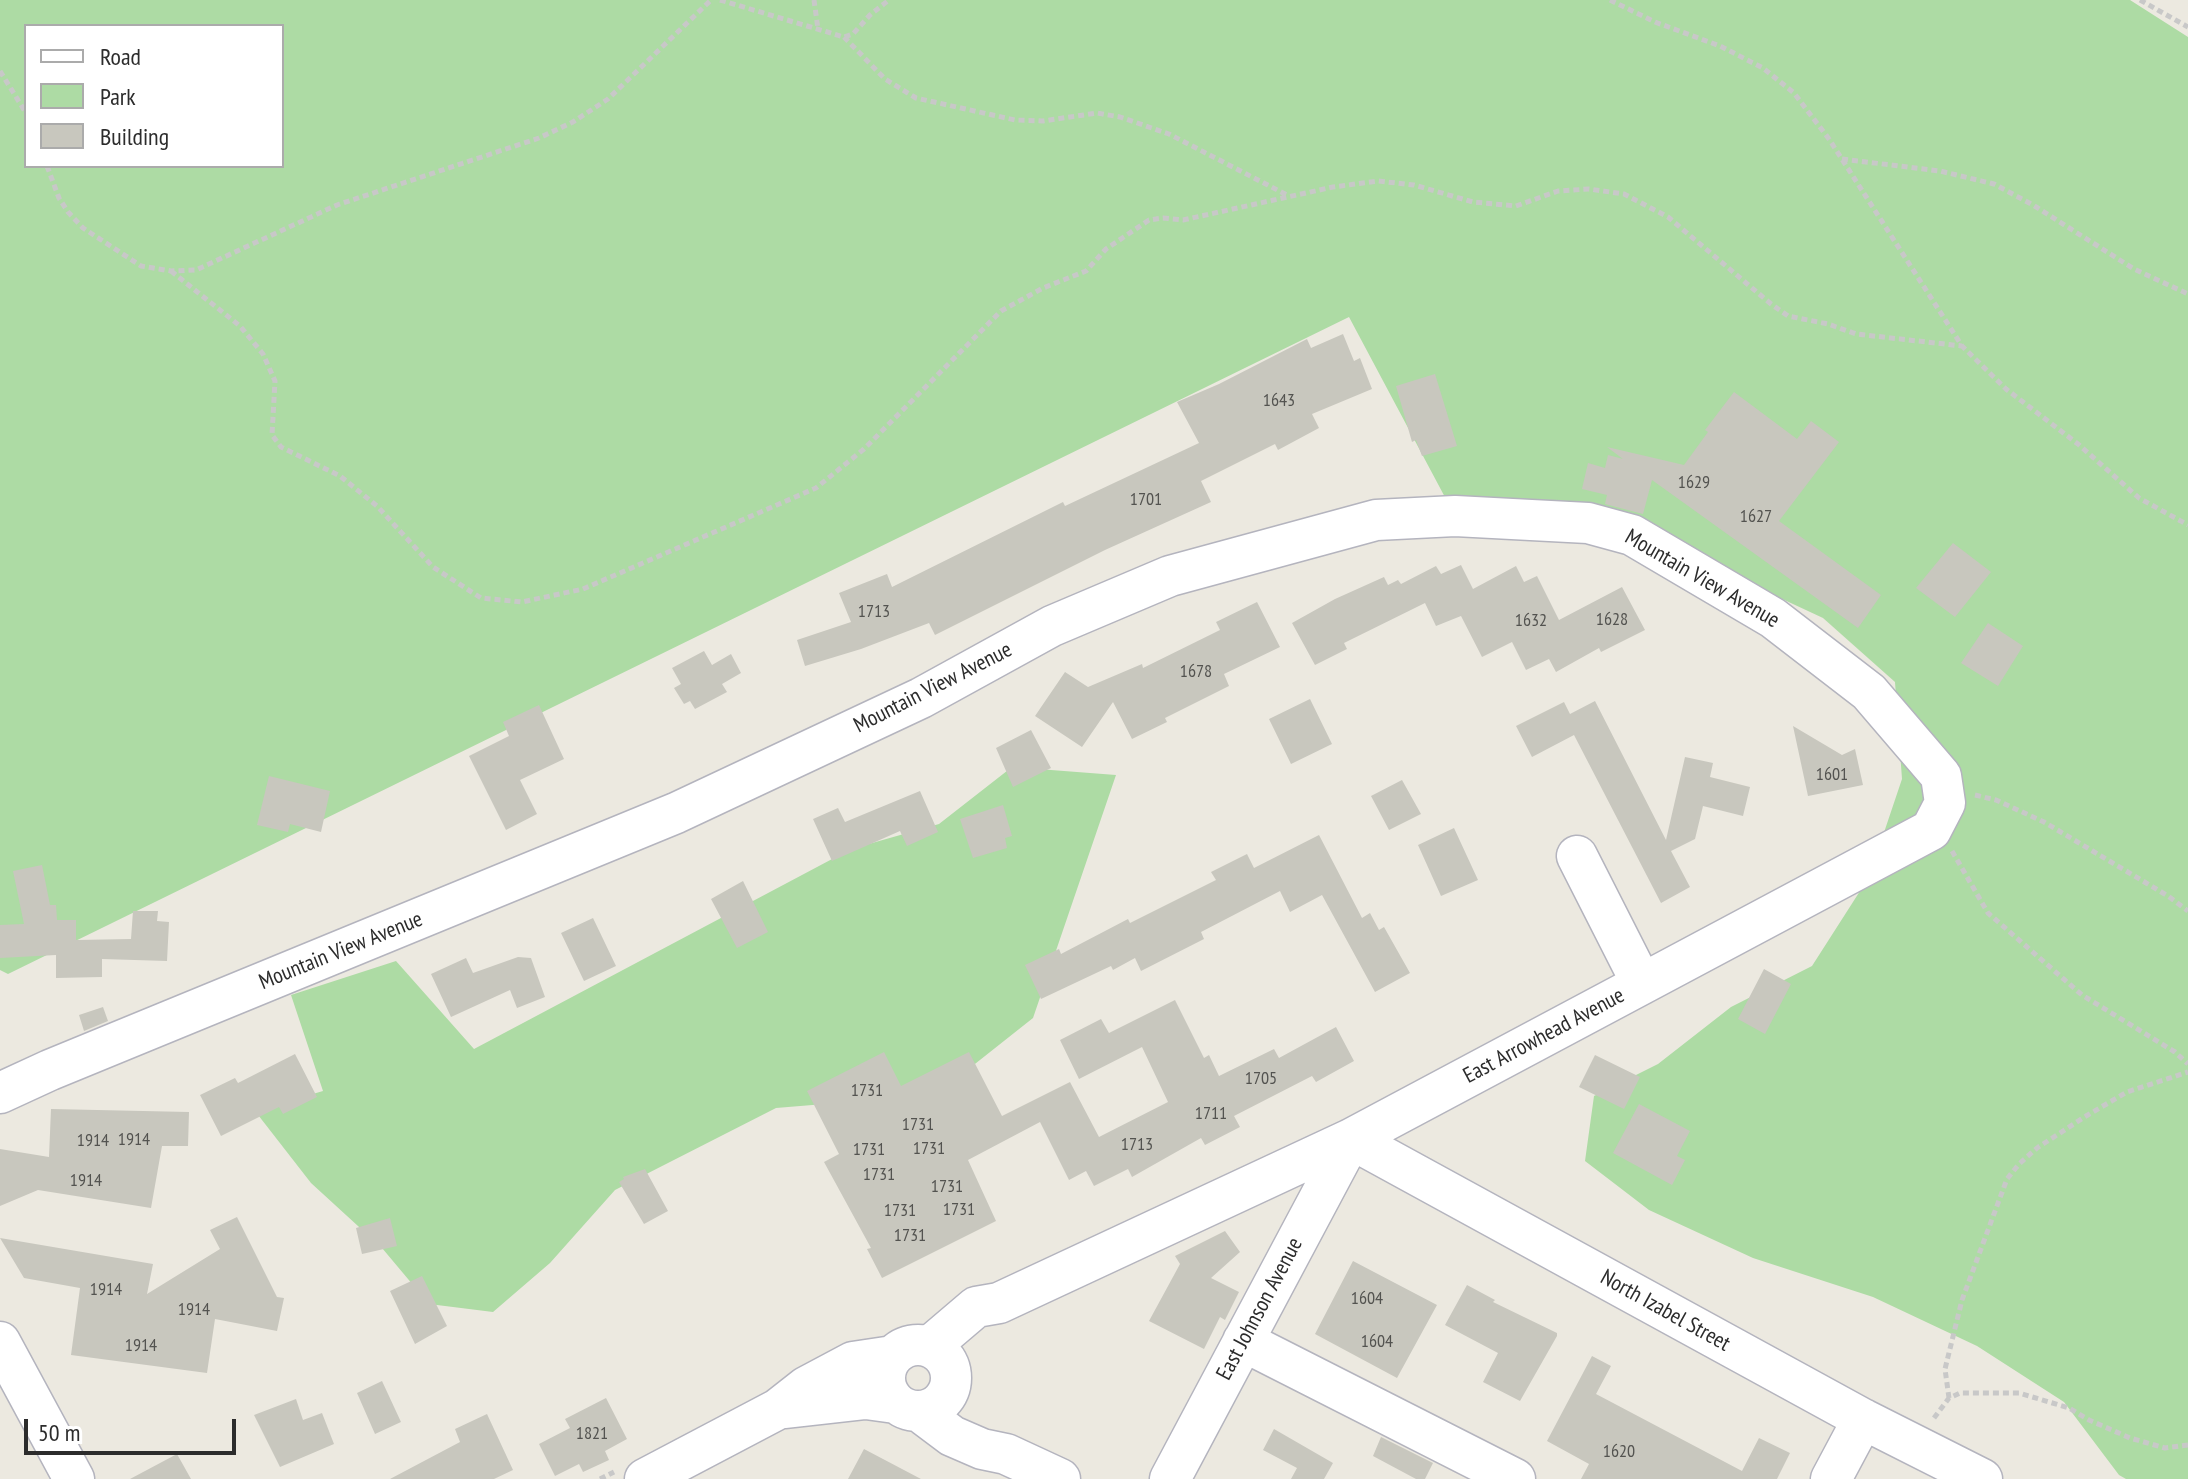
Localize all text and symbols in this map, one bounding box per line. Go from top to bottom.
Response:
legend [24,24,284,168]
text: Road [100,41,141,72]
text: Park [100,81,136,112]
text: Building [100,121,169,152]
house number: 1643 [1263,390,1295,412]
house number: 1629 [1678,472,1710,494]
house number: 1701 [1130,489,1162,511]
house number: 1627 [1740,506,1772,528]
street label: Mountain View Avenue [1620,524,1784,634]
house number: 1713 [858,601,890,623]
house number: 1628 [1596,609,1628,631]
house number: 1632 [1515,610,1547,632]
street label: Mountain View Avenue [850,637,1016,739]
house number: 1678 [1180,661,1212,683]
house number: 1601 [1816,764,1848,786]
street label: Mountain View Avenue [255,906,427,996]
street label: East Arrowhead Avenue [1459,982,1629,1090]
house number: 1705 [1245,1068,1277,1090]
house number: 1731 [851,1080,883,1102]
house number: 1711 [1195,1103,1227,1125]
house number: 1731 [902,1114,934,1136]
house number: 1914 [118,1129,150,1151]
house number: 1914 [77,1130,109,1152]
house number: 1713 [1121,1134,1153,1156]
house number: 1731 [913,1138,945,1160]
house number: 1731 [853,1139,885,1161]
house number: 1731 [863,1164,895,1186]
house number: 1914 [70,1170,102,1192]
house number: 1731 [931,1176,963,1198]
house number: 1731 [943,1199,975,1221]
house number: 1731 [884,1200,916,1222]
house number: 1731 [894,1225,926,1247]
street label: East Johnson Avenue [1211,1233,1309,1385]
street label: North Izabel Street [1596,1265,1734,1357]
house number: 1914 [90,1279,122,1301]
house number: 1604 [1351,1288,1383,1310]
house number: 1914 [178,1299,210,1321]
house number: 1604 [1361,1331,1393,1353]
house number: 1914 [125,1335,157,1357]
scale bar [28,1403,240,1453]
text: 50 m [38,1417,80,1448]
house number: 1821 [576,1423,608,1445]
house number: 1620 [1603,1441,1635,1463]

